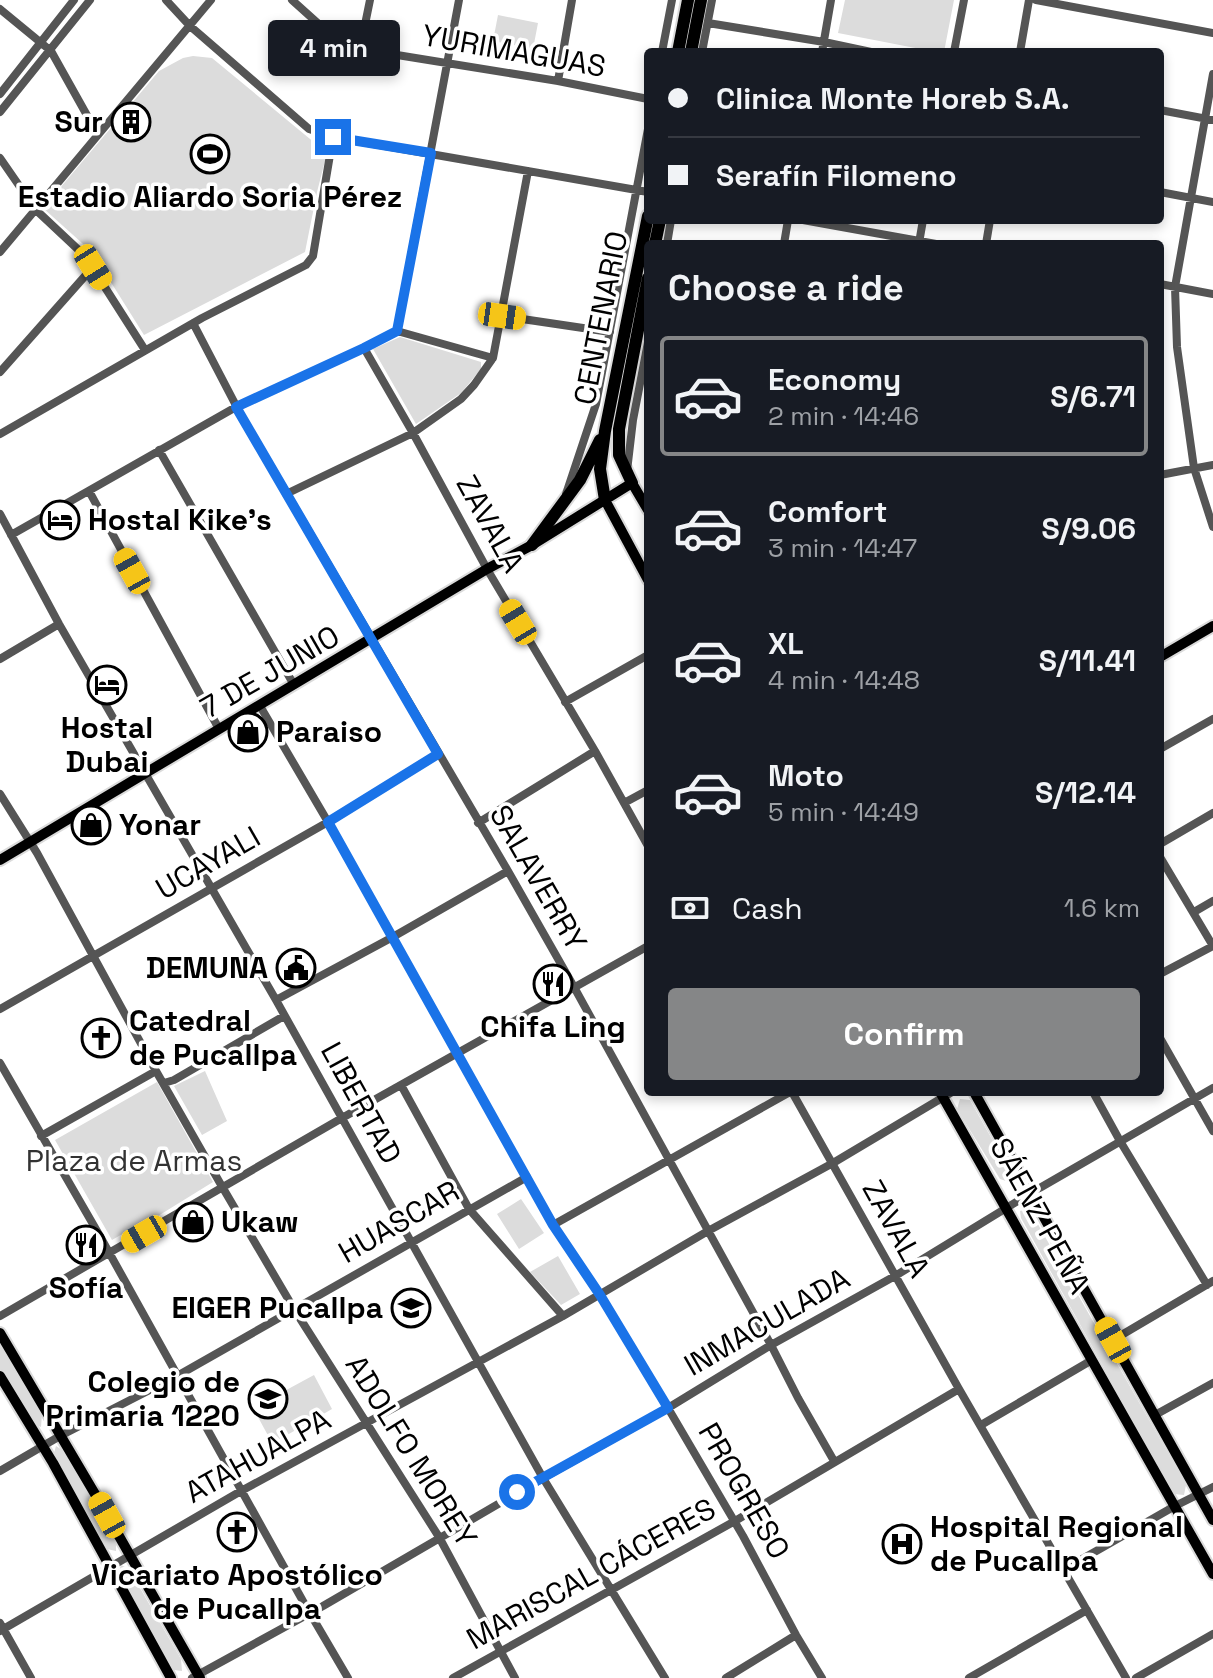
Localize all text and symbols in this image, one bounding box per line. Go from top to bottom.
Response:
street label: YURIMAGUAS [419,15,609,86]
callout: 4 min [267,21,399,77]
text: 4 min [300,31,368,65]
text: Clinica Monte Horeb S.A. [716,79,1070,118]
building icon: Sur [110,101,152,143]
place label: Sur [54,102,103,141]
route end [315,119,351,155]
sports icon: Estadio Aliardo Soria Pérez [189,133,231,175]
text: Serafín Filomeno [716,156,957,195]
place label: Estadio Aliardo Soria Pérez [18,177,402,216]
street label: CENTENARIO [565,228,636,408]
car [70,240,116,294]
text: Choose a ride [668,265,904,311]
car [477,301,527,331]
icon: car [672,360,744,432]
text: Economy [768,360,901,399]
text: S/6.71 [1050,377,1136,416]
text: 2 min · 14:46 [768,399,919,433]
street label: ZAVALA [448,468,533,580]
icon: car [672,492,744,564]
text: Comfort [768,492,887,531]
hotel icon: Hostal Kike's [39,499,81,541]
place label: Hostal Kike's [88,500,272,539]
text: S/9.06 [1042,509,1136,548]
text: 3 min · 14:47 [768,531,917,565]
car [110,544,154,598]
car [495,595,541,649]
street label: 7 DE JUNIO [193,616,346,727]
icon: car [672,624,744,696]
text: XL [768,624,804,663]
text: S/11.41 [1039,641,1136,680]
text: 4 min · 14:48 [768,663,920,697]
hotel icon: Hostal Dubai [86,664,128,706]
place label: Hostal Dubai [61,708,153,781]
shop icon: Paraiso [227,711,269,753]
place label: Paraiso [276,712,382,751]
icon: car [672,756,744,828]
text: Moto [768,756,844,795]
text: S/12.14 [1035,773,1136,812]
text: 5 min · 14:49 [768,795,919,829]
street label: SALAVERRY [481,798,596,958]
shop icon: Yonar [70,804,112,846]
place label: Yonar [119,805,201,844]
street label: UCAYALI [149,817,267,908]
icon: cash [668,886,712,930]
text: Cash [732,889,803,928]
text: 1.6 km [1064,891,1140,925]
public building icon: DEMUNA [275,947,317,989]
place label: DEMUNA [146,948,268,987]
restaurant icon: Chifa Ling [532,963,574,1005]
button: Confirm [668,988,1140,1080]
place label: Catedral de Pucallpa [129,1001,297,1074]
place label: Chifa Ling [480,1007,626,1046]
church icon: Catedral de Pucallpa [80,1017,122,1059]
street label: LIBERTAD [312,1035,411,1170]
street label: SÁENZ PEÑA [981,1131,1099,1301]
park label: Plaza de Armas [26,1141,242,1180]
street label: HUASCAR [331,1171,466,1272]
street label: ZAVALA [854,1173,939,1285]
shop icon: Ukaw [172,1201,214,1243]
place label: Ukaw [221,1202,299,1241]
car [117,1212,171,1256]
restaurant icon: Sofía [65,1224,107,1266]
street label: INMACULADA [677,1258,857,1385]
place label: Sofía [49,1268,123,1307]
school or university icon: EIGER Pucallpa [390,1287,432,1329]
place label: EIGER Pucallpa [171,1288,383,1327]
car [1091,1313,1135,1367]
street label: ADOLFO MOREY [337,1347,486,1554]
place label: Colegio de Primaria 1220 [46,1362,240,1435]
school or university icon: Colegio de Primaria 1220 [247,1378,289,1420]
street label: ATAHUALPA [178,1400,338,1512]
street label: PROGRESO [690,1416,799,1566]
route start [499,1474,535,1510]
car [85,1488,129,1542]
street label: MARISCAL CÁCERES [459,1489,722,1658]
place label: Hospital Regional de Pucallpa [930,1507,1183,1580]
church icon: Vicariato Apostólico de Pucallpa [216,1511,258,1553]
hospital icon: Hospital Regional de Pucallpa [881,1523,923,1565]
place label: Vicariato Apostólico de Pucallpa [91,1555,383,1628]

